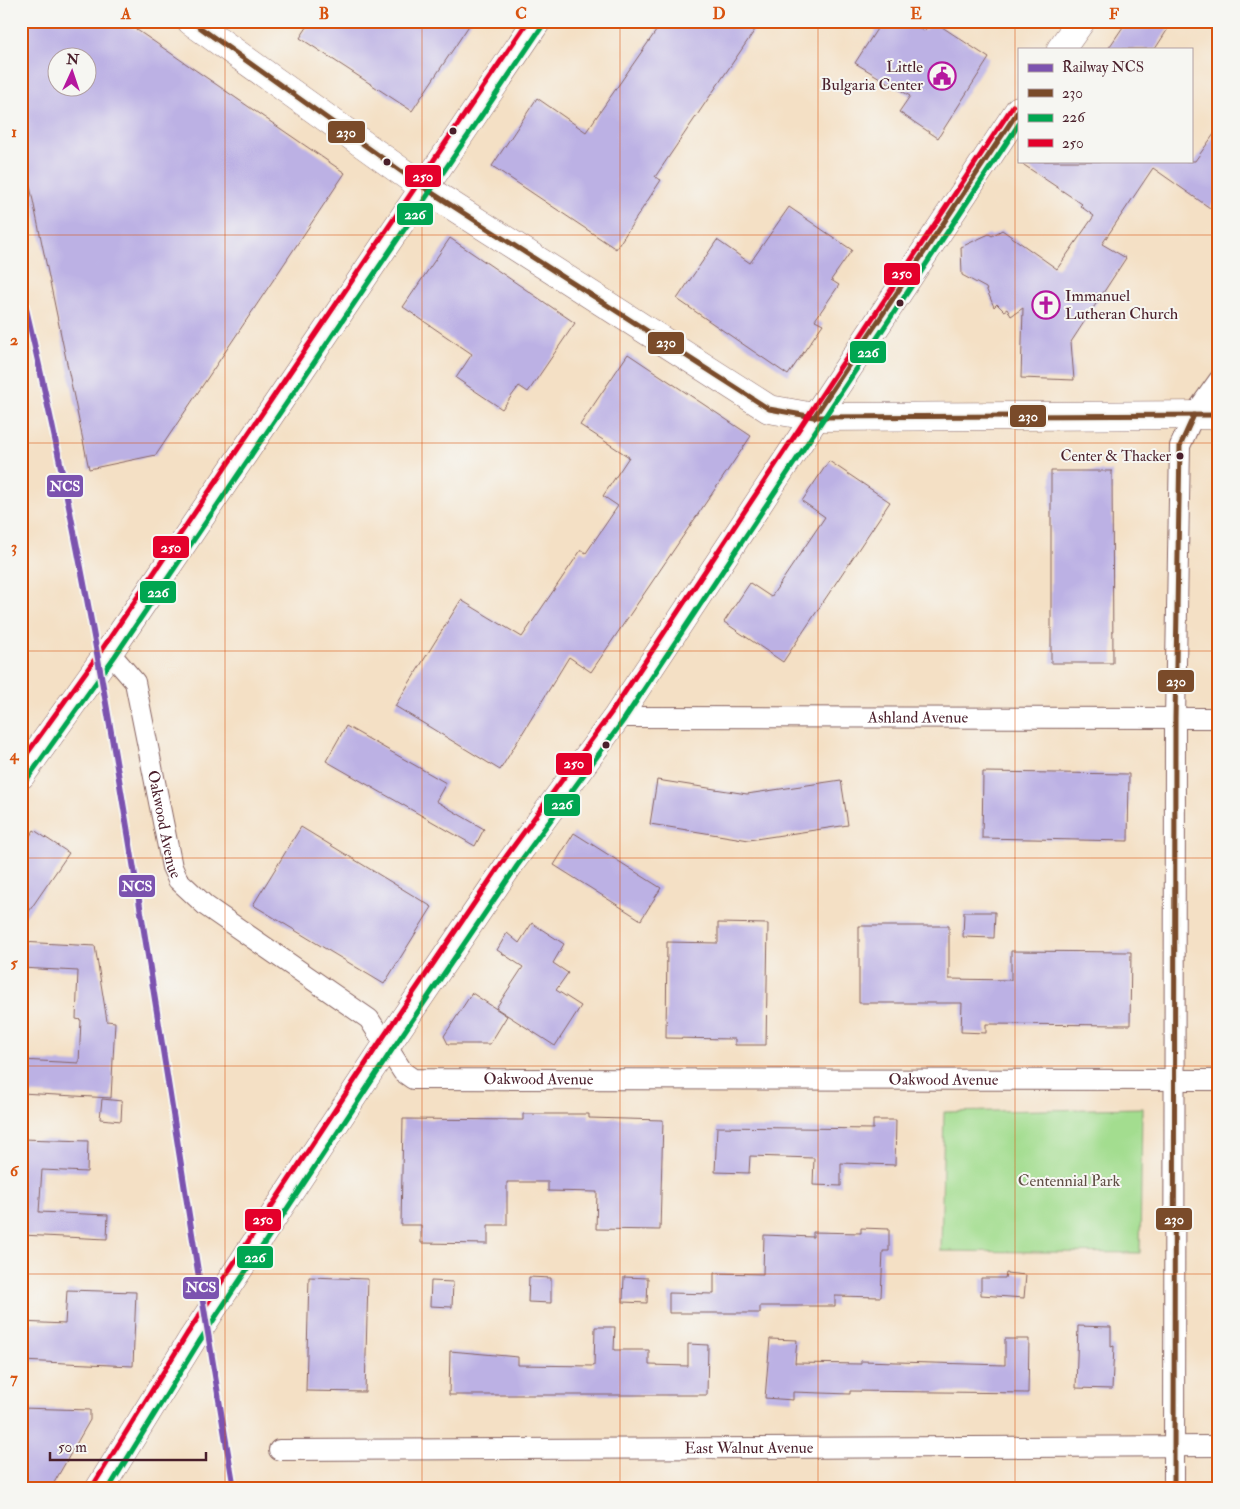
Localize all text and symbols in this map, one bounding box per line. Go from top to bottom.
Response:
text: A [120,4,132,24]
text: B [319,4,329,24]
text: C [515,4,527,24]
text: D [712,4,726,24]
text: E [910,4,922,24]
text: F [1109,4,1119,24]
north arrow [48,48,98,98]
legend [1018,48,1192,162]
text: N [65,51,80,68]
place label: Little Bulgaria Center [821,57,923,95]
text: Railway NCS [1062,58,1144,77]
public building icon: Little Bulgaria Center [927,61,957,91]
text: 230 [1062,84,1083,103]
text: 226 [1062,108,1086,127]
line badge: 230 [327,120,366,144]
text: 1 [11,122,17,142]
text: 230 [336,124,356,141]
unlabelled marker [448,126,458,136]
text: 250 [1062,134,1084,153]
unlabelled marker [382,157,392,167]
line badge: 250 [404,164,442,188]
text: 250 [413,168,433,185]
line badge: 226 [396,202,434,226]
text: 226 [404,206,427,223]
line badge: 250 [883,262,921,286]
text: 250 [892,265,912,282]
place label: Immanuel Lutheran Church [1065,286,1179,324]
church icon: Immanuel Lutheran Church [1031,290,1061,320]
unlabelled marker [895,298,905,308]
text: 2 [10,330,18,350]
line badge: 230 [647,331,685,355]
text: 230 [656,334,676,351]
line badge: 226 [849,340,887,364]
text: 226 [857,344,880,361]
line badge: 230 [1009,404,1047,428]
text: 230 [1018,408,1038,425]
place label: Center & Thacker [1060,447,1171,466]
marker: Center & Thacker [1175,451,1185,461]
line badge: NCS [46,474,84,498]
text: NCS [49,478,80,495]
line badge: 250 [152,535,190,559]
text: 3 [11,537,17,557]
text: 250 [161,539,181,556]
line badge: 226 [139,580,177,604]
text: 226 [147,584,170,601]
line badge: 230 [1157,669,1195,693]
text: 230 [1166,673,1186,690]
street label: Ashland Avenue [867,707,969,728]
unlabelled marker [601,740,611,750]
text: 4 [9,745,20,765]
line badge: 250 [555,752,593,776]
text: 250 [564,755,584,772]
street label: Oakwood Avenue [143,769,186,882]
line badge: 226 [543,793,581,817]
text: 226 [551,796,574,813]
line badge: NCS [118,874,156,898]
text: NCS [121,878,152,895]
text: 5 [10,953,18,973]
street label: Oakwood Avenue [484,1069,594,1089]
street label: Oakwood Avenue [889,1070,999,1090]
text: 6 [10,1161,20,1181]
park label: Centennial Park [1018,1171,1121,1191]
line badge: 230 [1155,1207,1193,1231]
line badge: 250 [244,1208,282,1232]
text: 250 [253,1211,273,1228]
text: 230 [1164,1211,1184,1228]
line badge: 226 [236,1245,274,1269]
text: 226 [244,1249,267,1266]
line badge: NCS [182,1276,220,1300]
text: NCS [185,1279,216,1296]
text: 7 [10,1368,18,1388]
scale bar [50,1429,206,1461]
text: 50 m [58,1438,87,1457]
street label: East Walnut Avenue [684,1438,814,1458]

